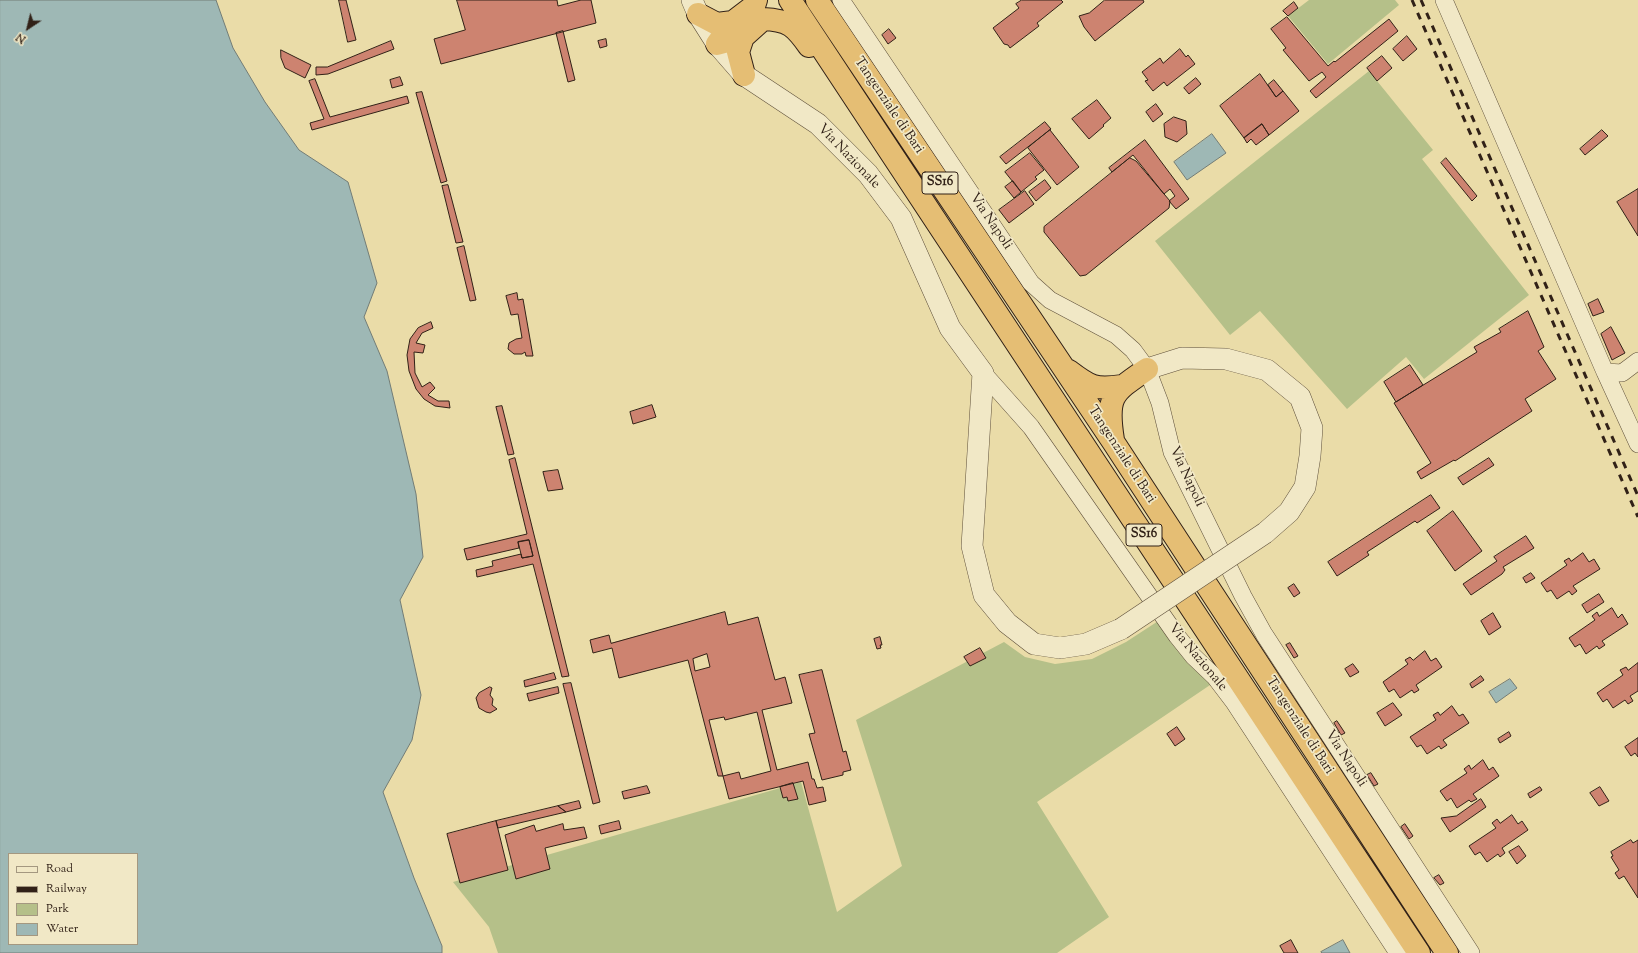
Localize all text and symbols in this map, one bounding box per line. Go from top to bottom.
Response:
north arrow [8,8,48,48]
text: N [13,29,29,47]
street label: Tangenziale di Bari [849,54,927,158]
street label: Via Nazionale [813,121,883,193]
road number: SS16 [922,172,958,194]
street label: Via Napoli [965,191,1015,253]
street label: Tangenziale di Bari [1083,403,1159,507]
street label: Via Napoli [1165,444,1207,510]
road number: SS16 [1126,524,1162,546]
street label: Via Nazionale [1164,621,1230,695]
street label: Tangenziale di Bari [1261,674,1337,778]
street label: Via Napoli [1320,727,1370,791]
legend [8,853,138,945]
text: Road [46,860,73,878]
text: Railway [46,880,87,898]
text: Park [46,900,69,918]
text: Water [46,920,78,938]

